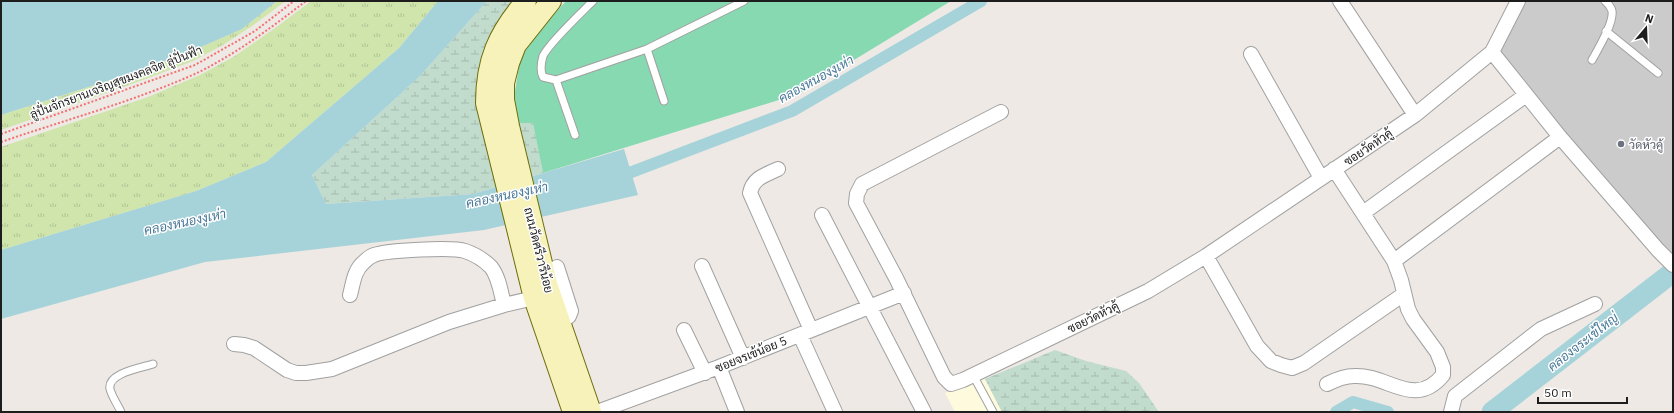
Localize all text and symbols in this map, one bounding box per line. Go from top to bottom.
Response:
north arrow [1626,8,1666,48]
text: N [1643,11,1655,26]
street label: ลู่ปั่นจักรยานเจริญสุขมงคลจิต ลู่ปั่นฟ้า [27,40,205,124]
water label: คลองหนองงูเห่า [775,51,857,108]
street label: ซอยวัดหัวคู้ [1341,125,1397,170]
place label: วัดหัวคู้ [1629,137,1664,153]
marker: วัดหัวคู้ [1616,139,1626,149]
water label: คลองหนองงูเห่า [464,178,550,213]
water label: คลองหนองงูเห่า [142,205,228,240]
street label: ถนนวัดศรีวารีน้อย [521,206,557,294]
street label: ซอยวัดหัวคู้ [1065,298,1122,337]
water label: คลองจระเข้ใหญ่ [1544,308,1623,375]
street label: ซอยจรเข้น้อย 5 [713,333,789,375]
scale bar [1538,379,1627,405]
text: 50 m [1544,385,1572,400]

